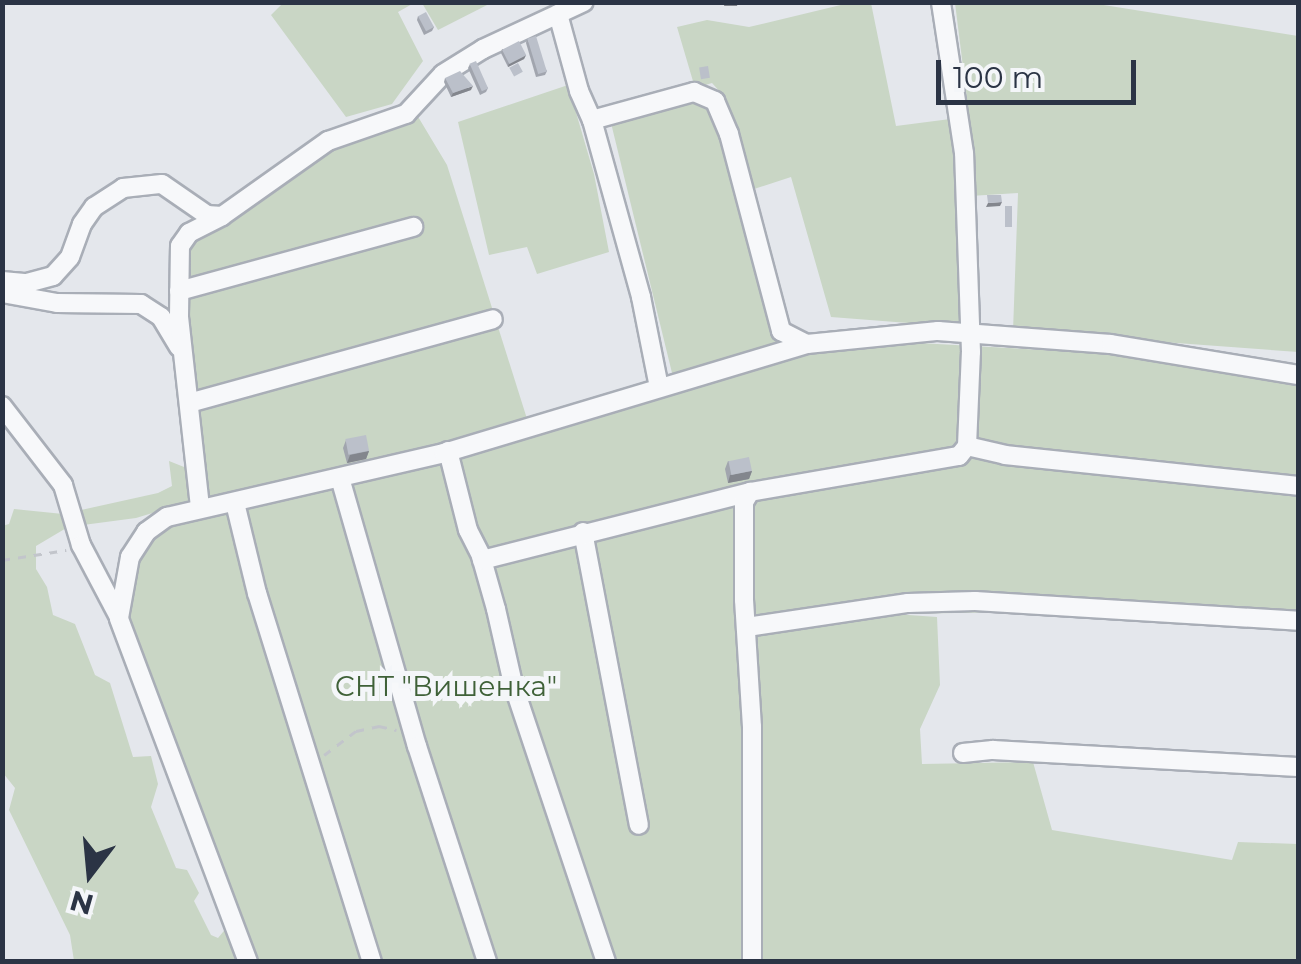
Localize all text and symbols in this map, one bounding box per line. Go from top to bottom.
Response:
scale bar [941,40,1141,102]
text: 100 m [953,59,1043,96]
park label: СНТ "Вишенка" [335,669,557,703]
north arrow [40,824,140,924]
text: N [66,883,97,922]

